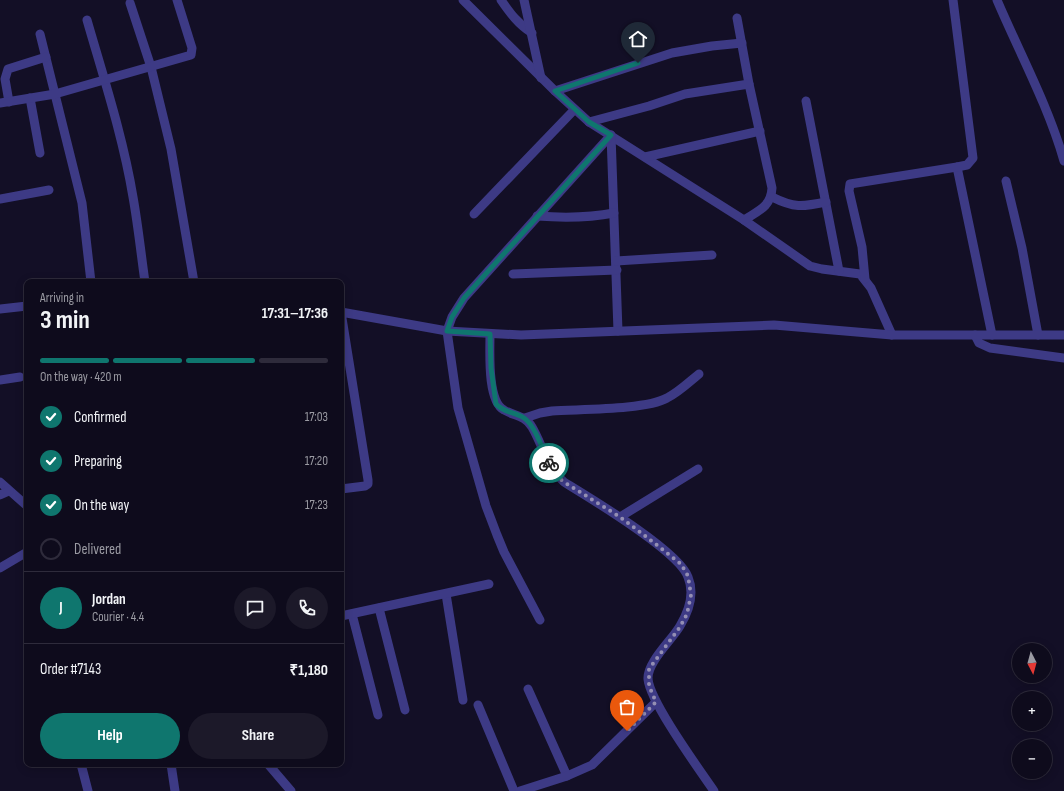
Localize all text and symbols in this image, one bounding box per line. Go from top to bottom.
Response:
pin [621,22,655,63]
icon: home [627,28,649,50]
text: Arriving in [40,290,84,306]
text: 17:31–17:36 [262,304,328,323]
text: 3 min [40,305,90,336]
text: On the way · 420 m [40,369,122,385]
icon: check [40,406,62,428]
text: Confirmed [74,408,127,427]
text: 17:03 [305,409,328,425]
courier [529,443,569,483]
icon: check [40,450,62,472]
text: Preparing [74,452,122,471]
icon: bike [538,452,560,474]
text: 17:20 [305,453,328,469]
icon: check [40,494,62,516]
text: On the way [74,496,129,515]
text: 17:23 [305,497,328,513]
text: Delivered [74,540,121,559]
button: chat [234,587,276,629]
button: phone [286,587,328,629]
text: Jordan [92,590,126,609]
text: J [59,598,63,617]
text: Courier · 4.4 [92,609,144,625]
north arrow [1012,643,1052,683]
map controls [1012,643,1052,779]
text: Order #7143 [40,660,101,679]
text: ₹1,180 [290,661,328,680]
pin [610,690,644,731]
button: + [1012,691,1052,731]
icon: bag [616,696,638,718]
button: Help [40,713,180,759]
button: Share [188,713,328,759]
button: − [1012,739,1052,779]

